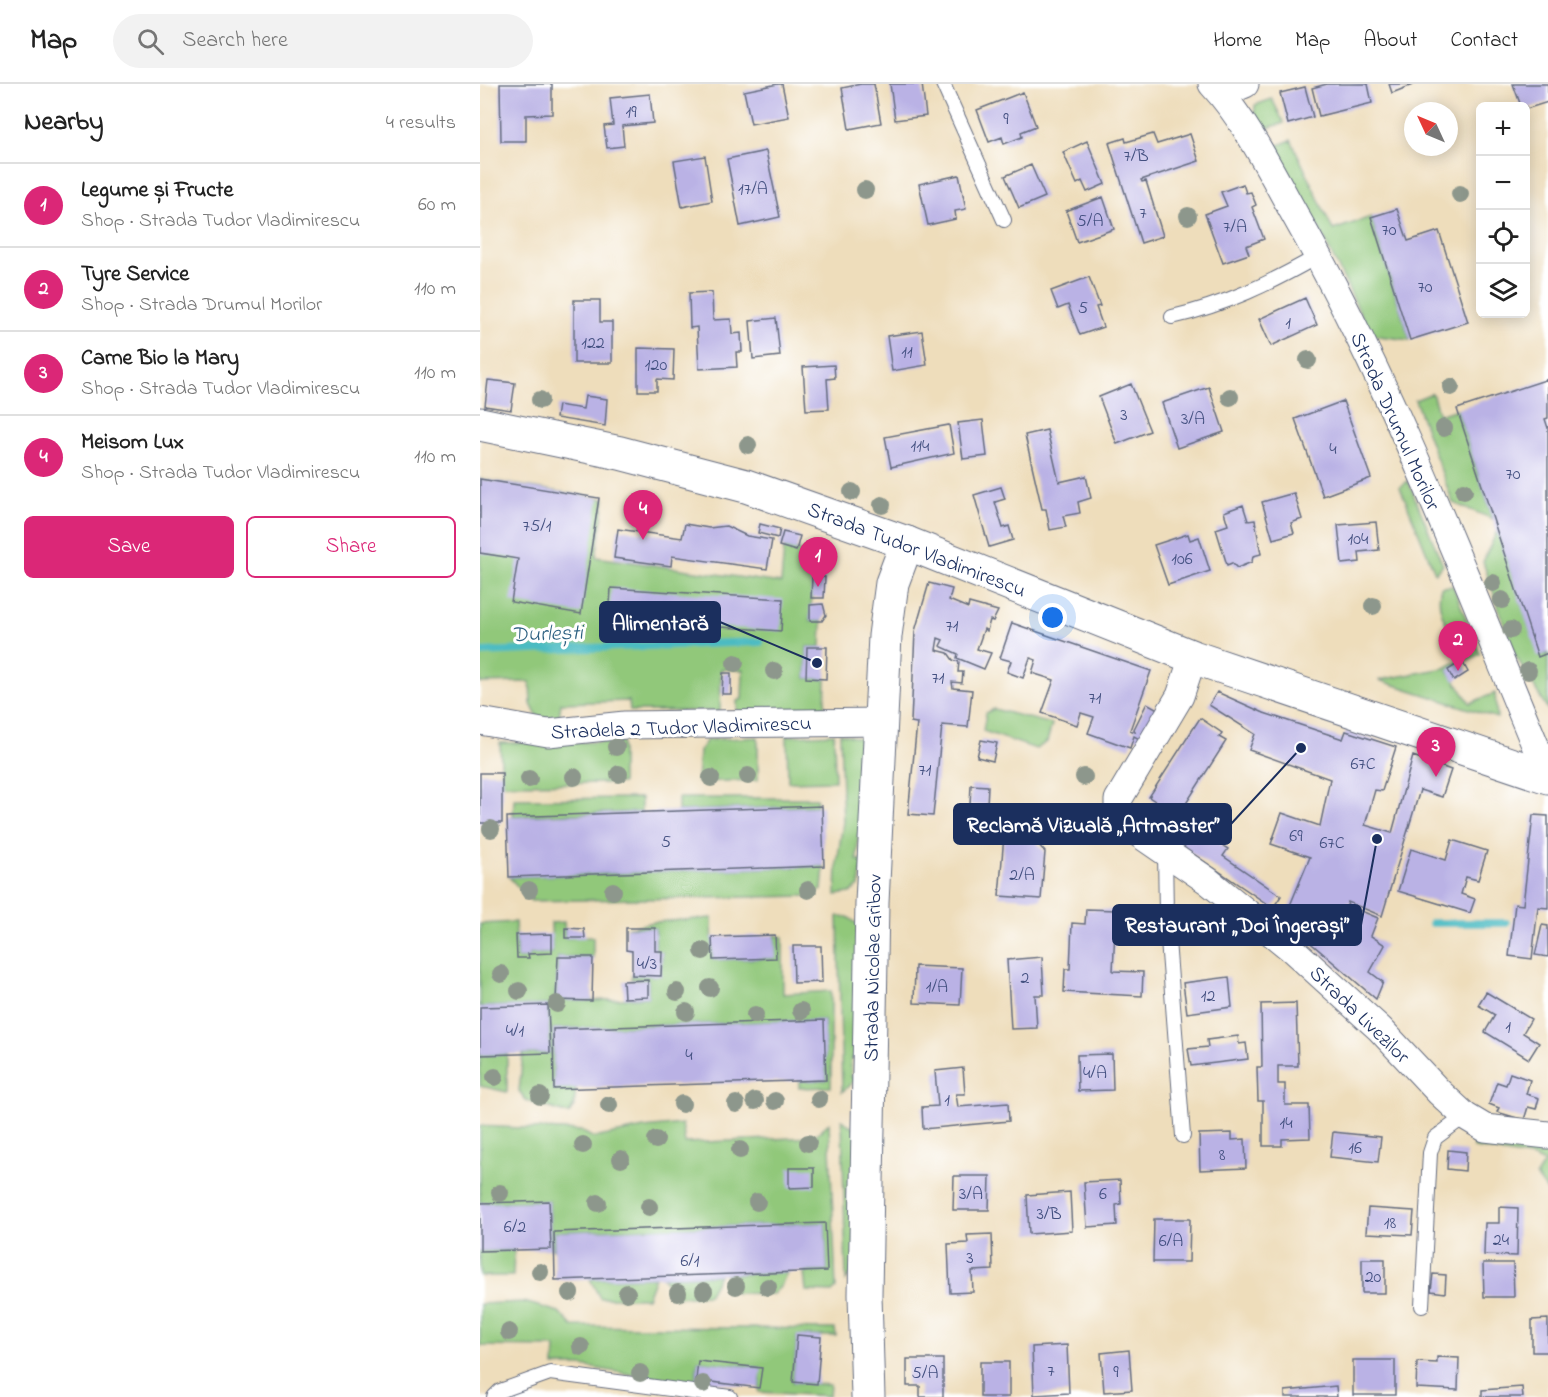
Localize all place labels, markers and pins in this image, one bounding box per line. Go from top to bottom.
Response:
pin: 4 [624,490,662,540]
pin: 1 [798,538,838,587]
callout: Alimentară [600,602,720,642]
pin: 2 [1438,622,1478,671]
pin: 3 [1416,728,1456,777]
callout: Reclamă Vizuală „Artmaster” [954,804,1231,844]
callout: Restaurant „Doi Îngerași” [1113,905,1361,945]

